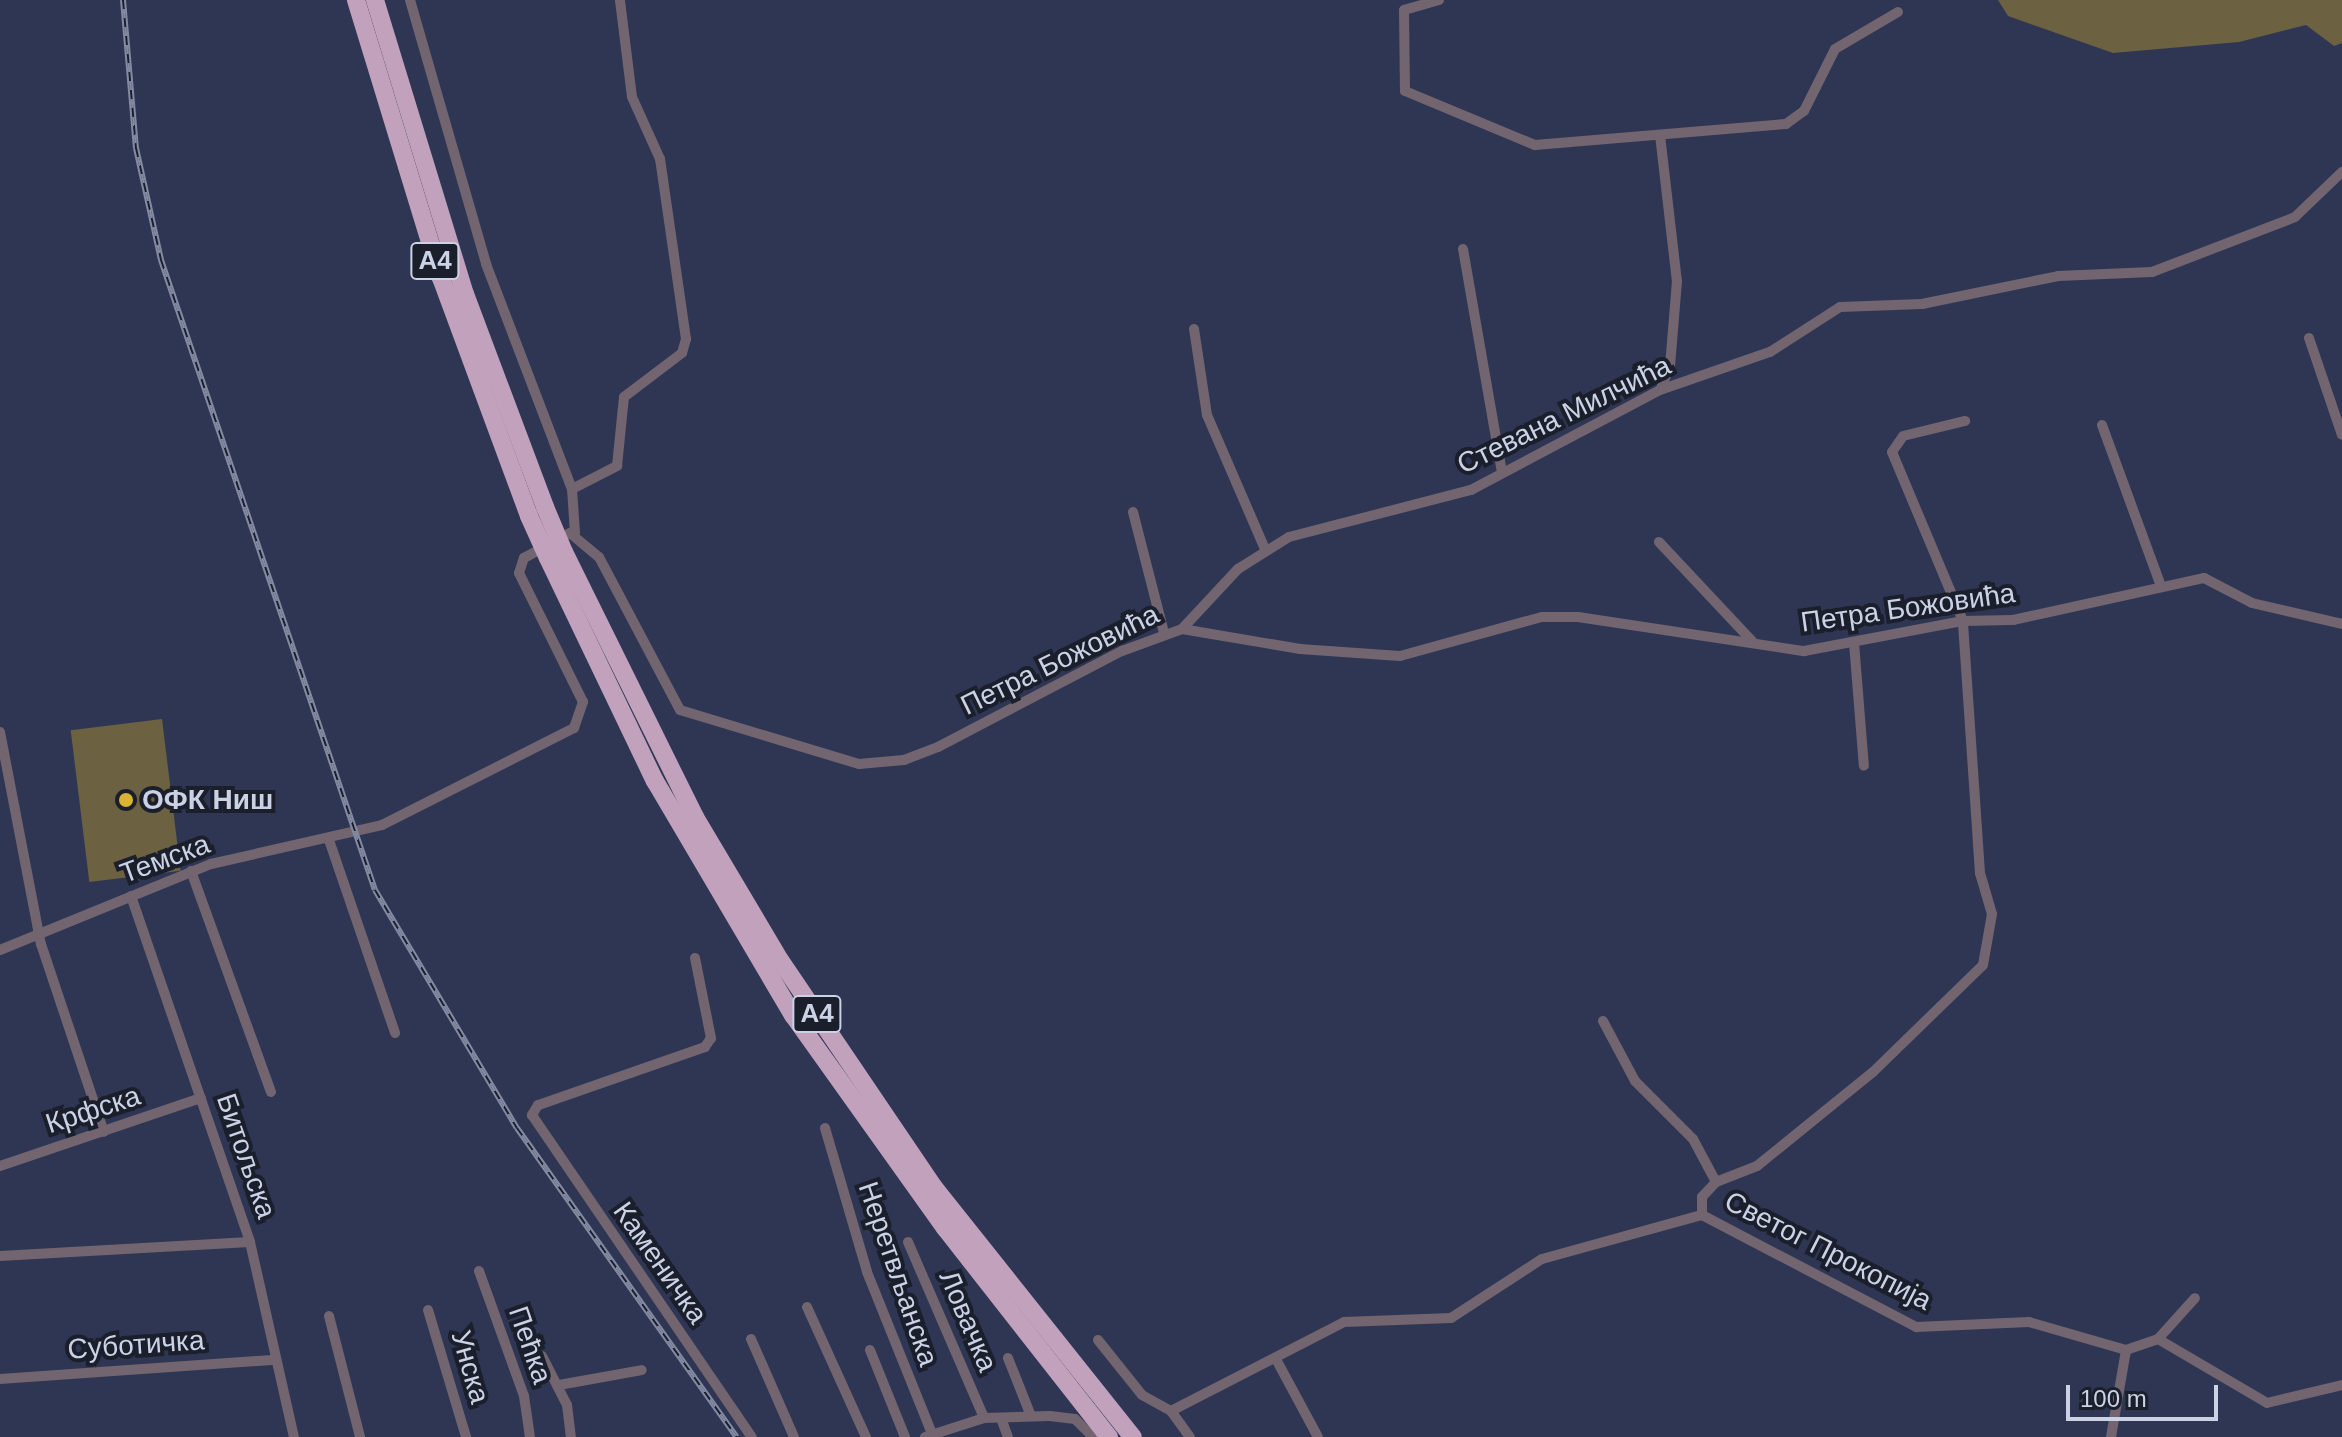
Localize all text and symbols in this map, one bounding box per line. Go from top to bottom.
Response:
road number: A4 [409,239,461,283]
street label: Стевана Милчића [1452,349,1676,481]
street label: Петра Божовића [1799,576,2017,640]
street label: Петра Божовића [956,598,1164,722]
place label: ОФК Ниш [142,783,273,817]
marker: ОФК Ниш [117,791,135,809]
street label: Темска [116,827,214,891]
road number: A4 [791,992,843,1036]
street label: Крфска [42,1079,144,1141]
street label: Битољска [209,1089,283,1223]
street label: Неретвљанска [851,1177,945,1371]
street label: Светог Прокопија [1719,1184,1937,1318]
street label: Каменичка [606,1196,714,1330]
street label: Ловачка [932,1265,1004,1377]
street label: Пећка [501,1302,559,1388]
street label: Суботичка [66,1323,206,1367]
street label: Унска [444,1327,496,1407]
scale bar [2070,1369,2222,1419]
text: 100 m [2080,1385,2147,1412]

